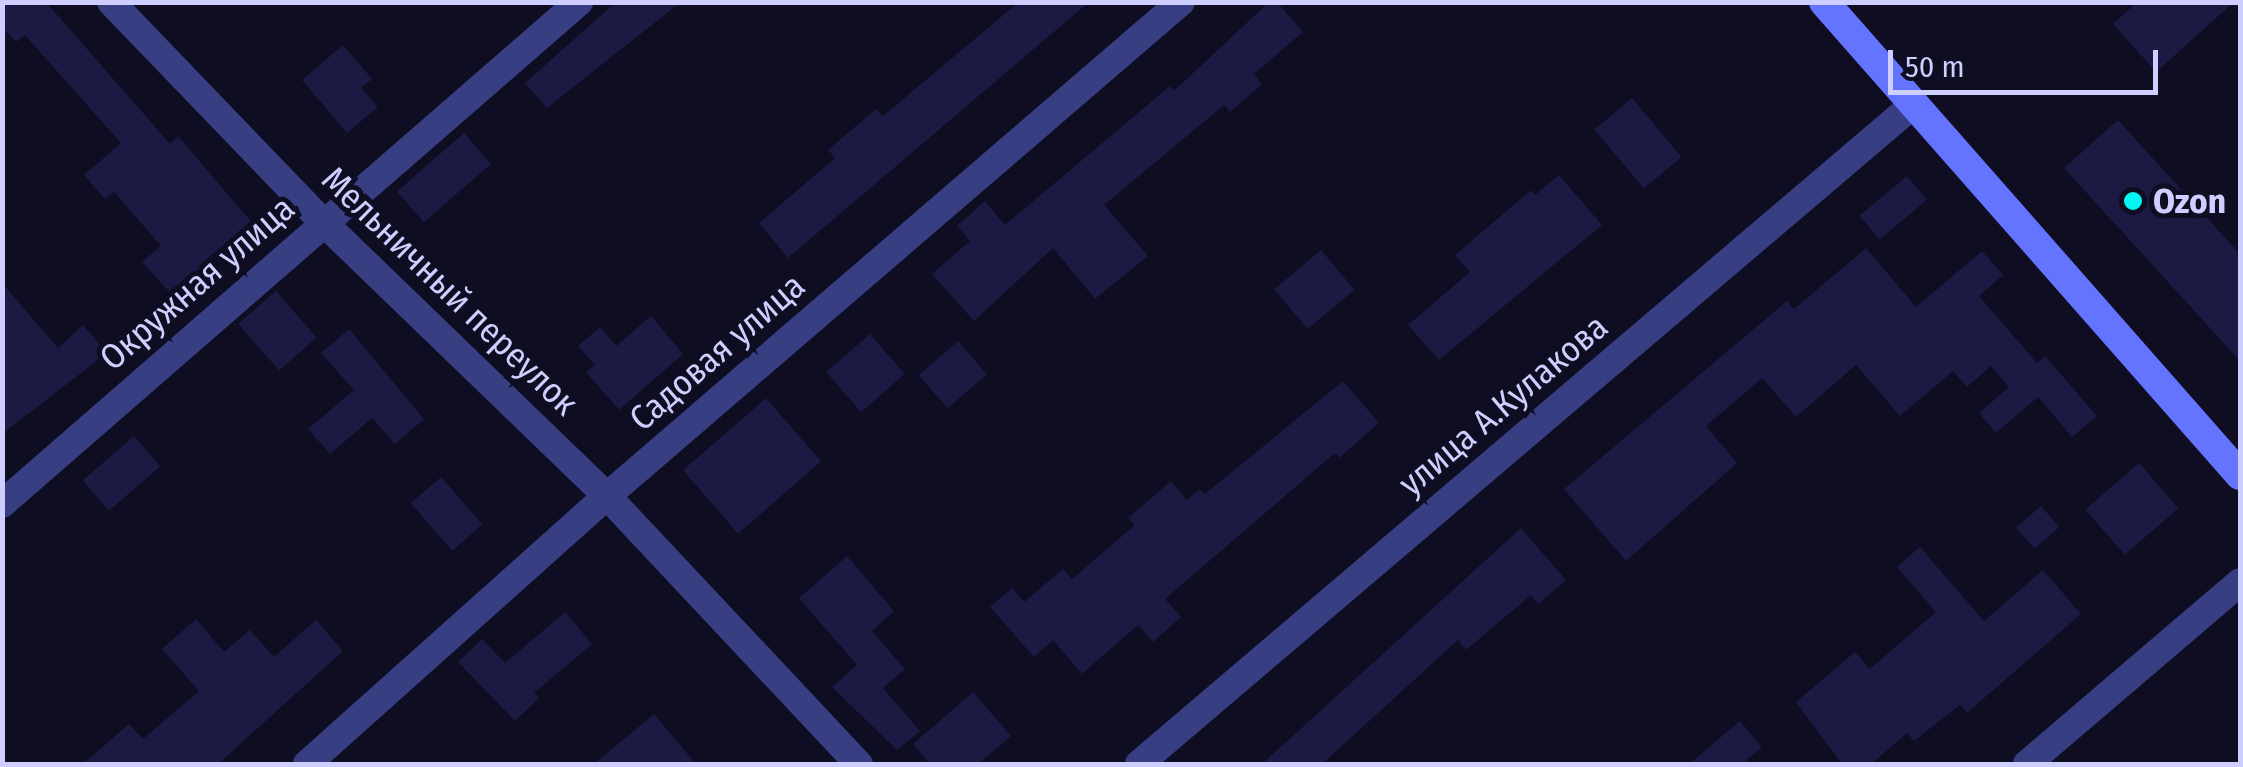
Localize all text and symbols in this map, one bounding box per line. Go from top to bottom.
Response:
scale bar [1893,30,2163,92]
text: 50 m [1905,49,1965,85]
street label: Мельничный переулок [313,158,587,424]
place label: Ozon [2153,180,2226,222]
street label: Окружная улица [91,187,303,379]
marker: Ozon [2122,190,2144,212]
street label: Садовая улица [621,265,813,439]
street label: улица А.Кулакова [1390,306,1616,504]

